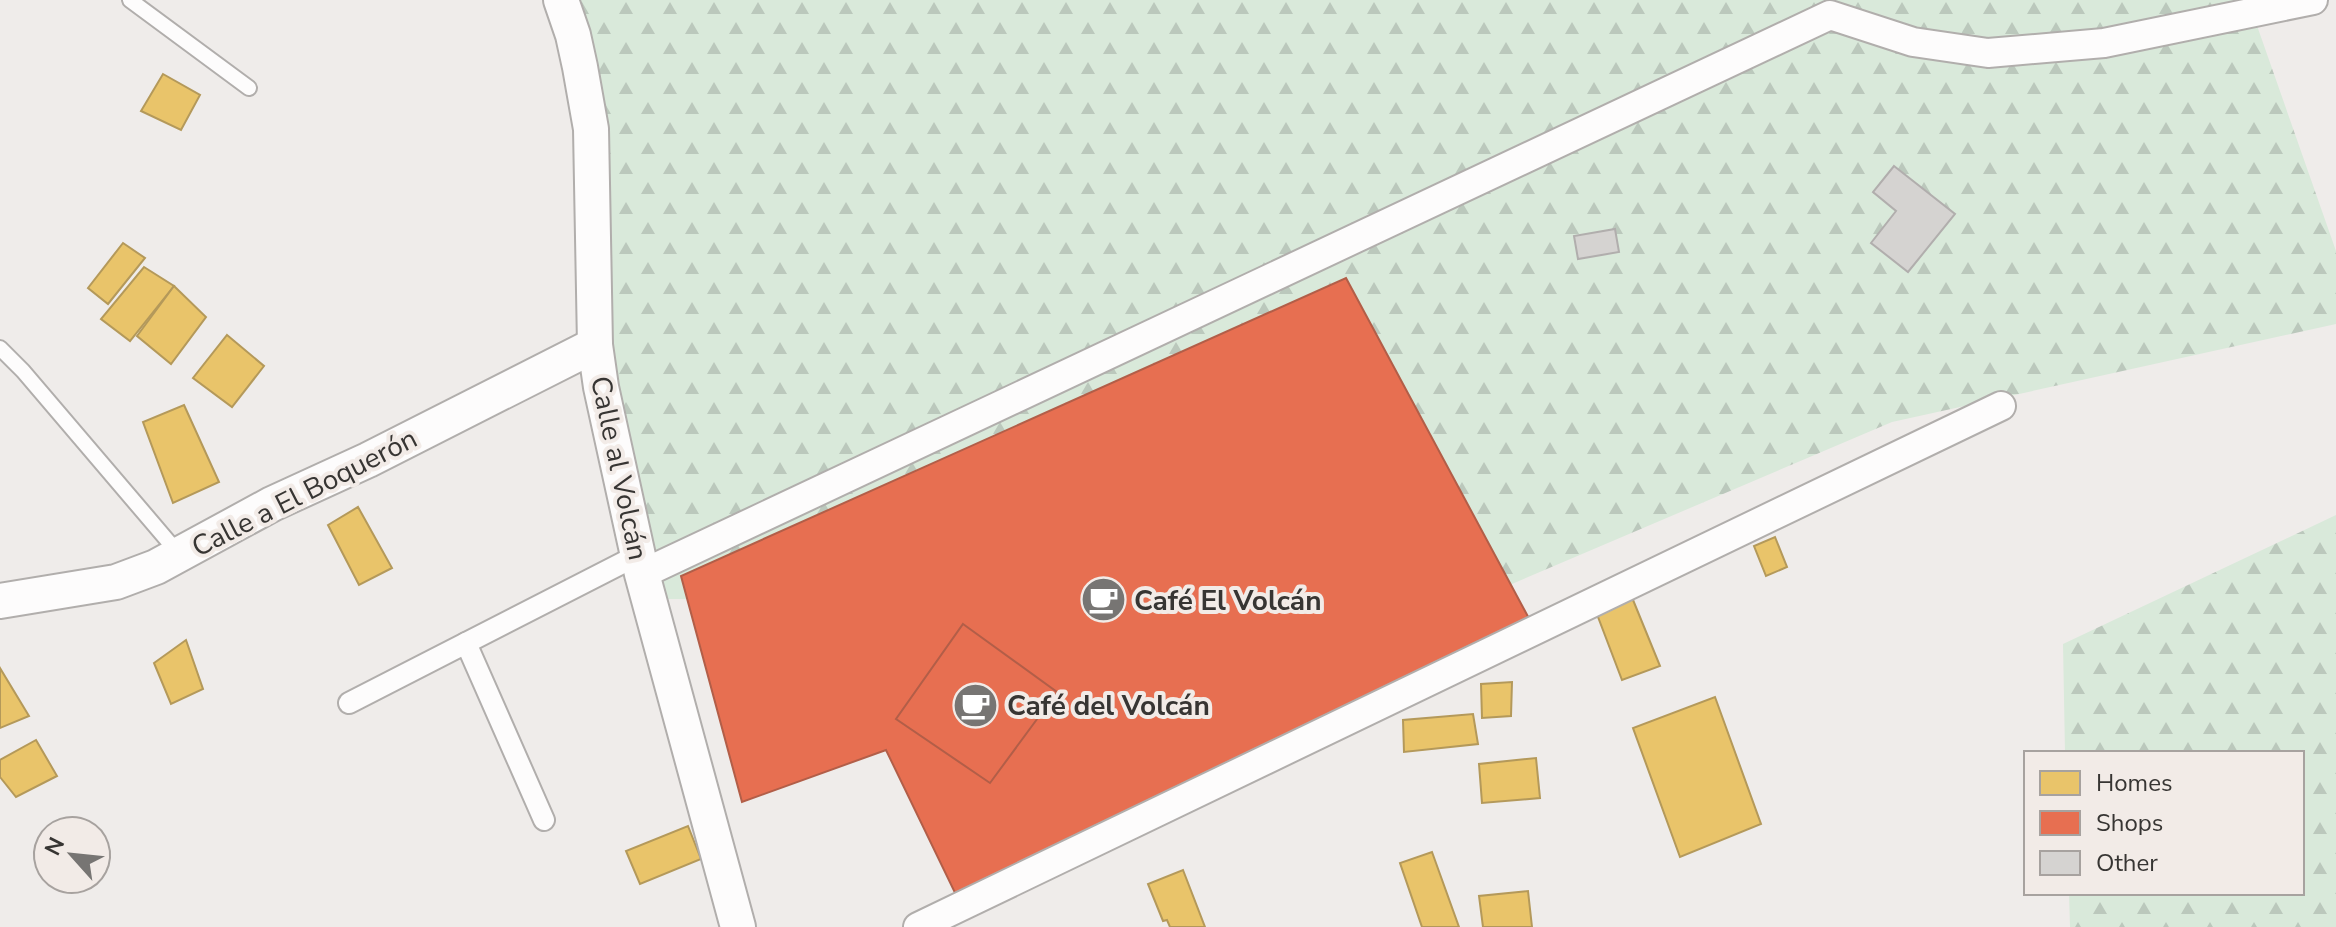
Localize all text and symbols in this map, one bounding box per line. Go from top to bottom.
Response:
street label: Calle al Volcán [581,373,657,564]
street label: Calle a El Boquerón [185,420,424,566]
cafe icon: Café El Volcán [1079,576,1127,624]
place label: Café El Volcán [1134,582,1322,620]
cafe icon: Café del Volcán [952,681,1000,729]
place label: Café del Volcán [1007,687,1210,725]
legend [2024,751,2304,895]
text: Homes [2096,767,2172,799]
text: Shops [2096,807,2163,839]
north arrow [32,815,112,895]
text: N [38,832,72,861]
text: Other [2096,847,2158,879]

